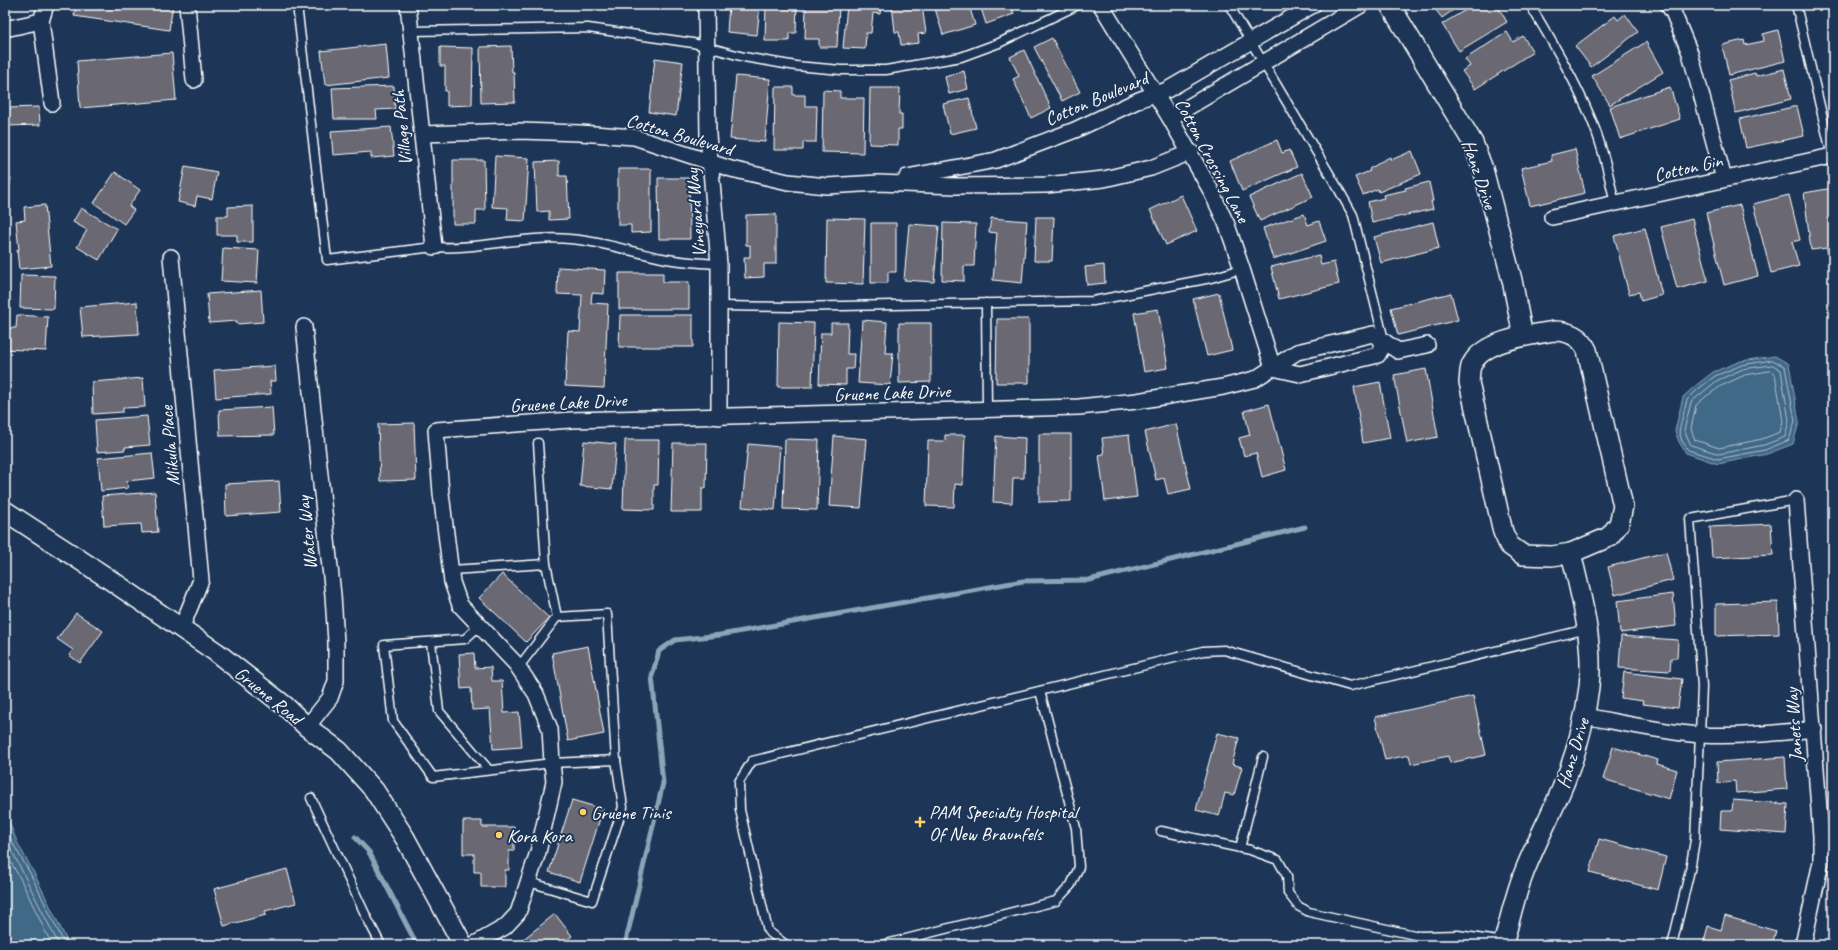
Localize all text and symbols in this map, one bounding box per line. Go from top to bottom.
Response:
street label: Cotton Boulevard [1041,65,1155,131]
street label: Village Path [386,88,418,167]
street label: Cotton Crossing Lane [1169,94,1256,228]
street label: Cotton Boulevard [624,108,739,163]
street label: Hanz Drive [1456,136,1503,214]
street label: Cotton Gin [1652,148,1725,187]
street label: Vineyard Way [680,166,712,258]
street label: Gruene Lake Drive [833,379,953,407]
street label: Gruene Lake Drive [509,388,629,418]
street label: Mikula Place [154,403,185,487]
street label: Water Way [291,493,323,571]
street label: Gruene Road [230,661,309,732]
street label: Janets Way [1779,686,1809,764]
street label: Hanz Drive [1551,714,1595,791]
place label: PAM Specialty Hospital Of New Braunfels [929,800,1081,846]
place label: Gruene Tinis [591,801,673,825]
marker: Gruene Tinis [578,807,588,817]
marker: PAM Specialty Hospital Of New Braunfels [914,816,926,828]
place label: Kora Kora [507,824,574,848]
marker: Kora Kora [494,830,504,840]

